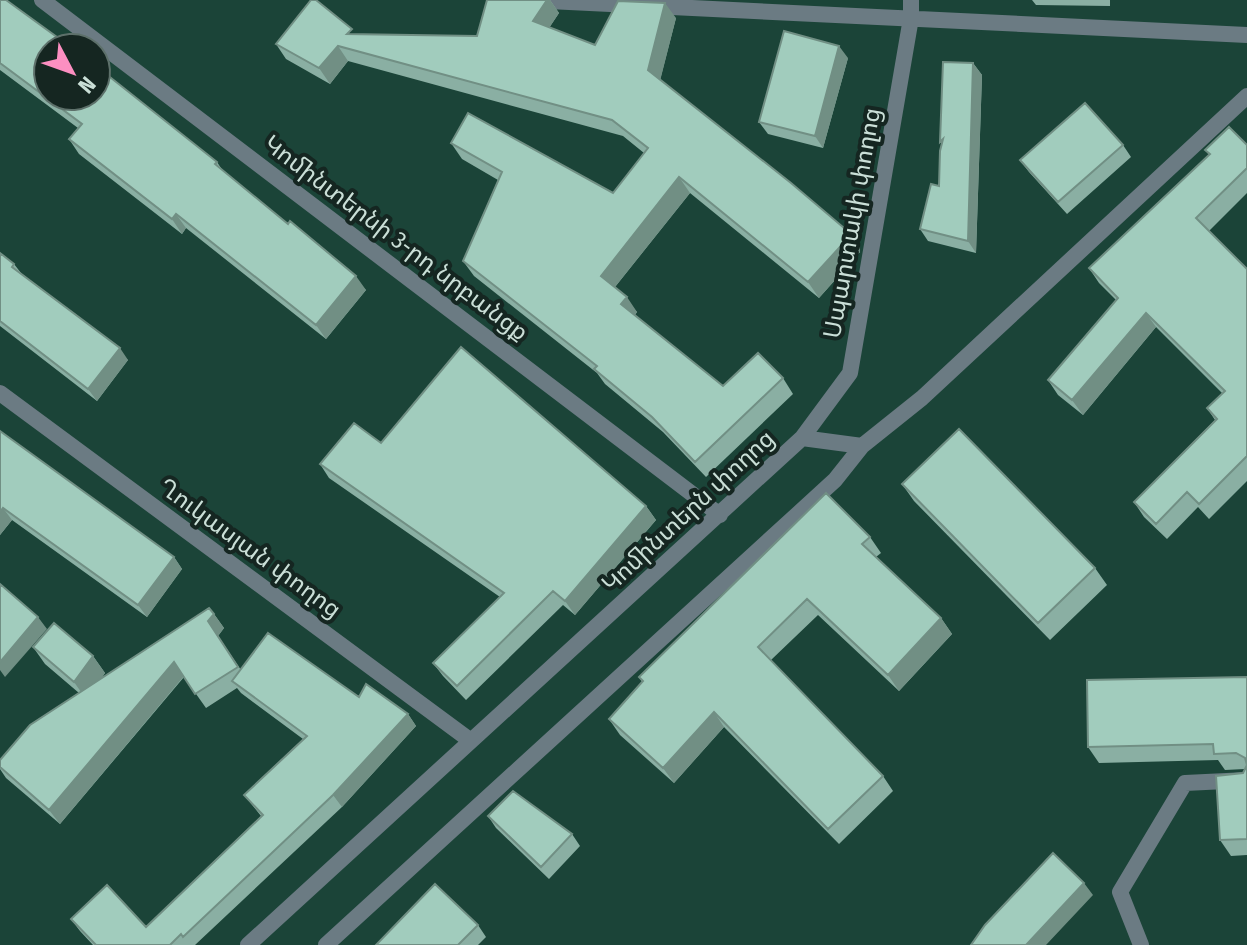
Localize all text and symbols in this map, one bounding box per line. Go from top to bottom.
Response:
north arrow [32,32,112,112]
text: N [72,71,101,99]
street label: Սպարտակի փողոց [818,105,886,341]
street label: Կոմինտերնի 3-րդ նրբանցք [258,129,534,347]
street label: Կոմինտերն փողոց [596,424,780,598]
street label: Ղուկասյան փողոց [153,472,347,624]

